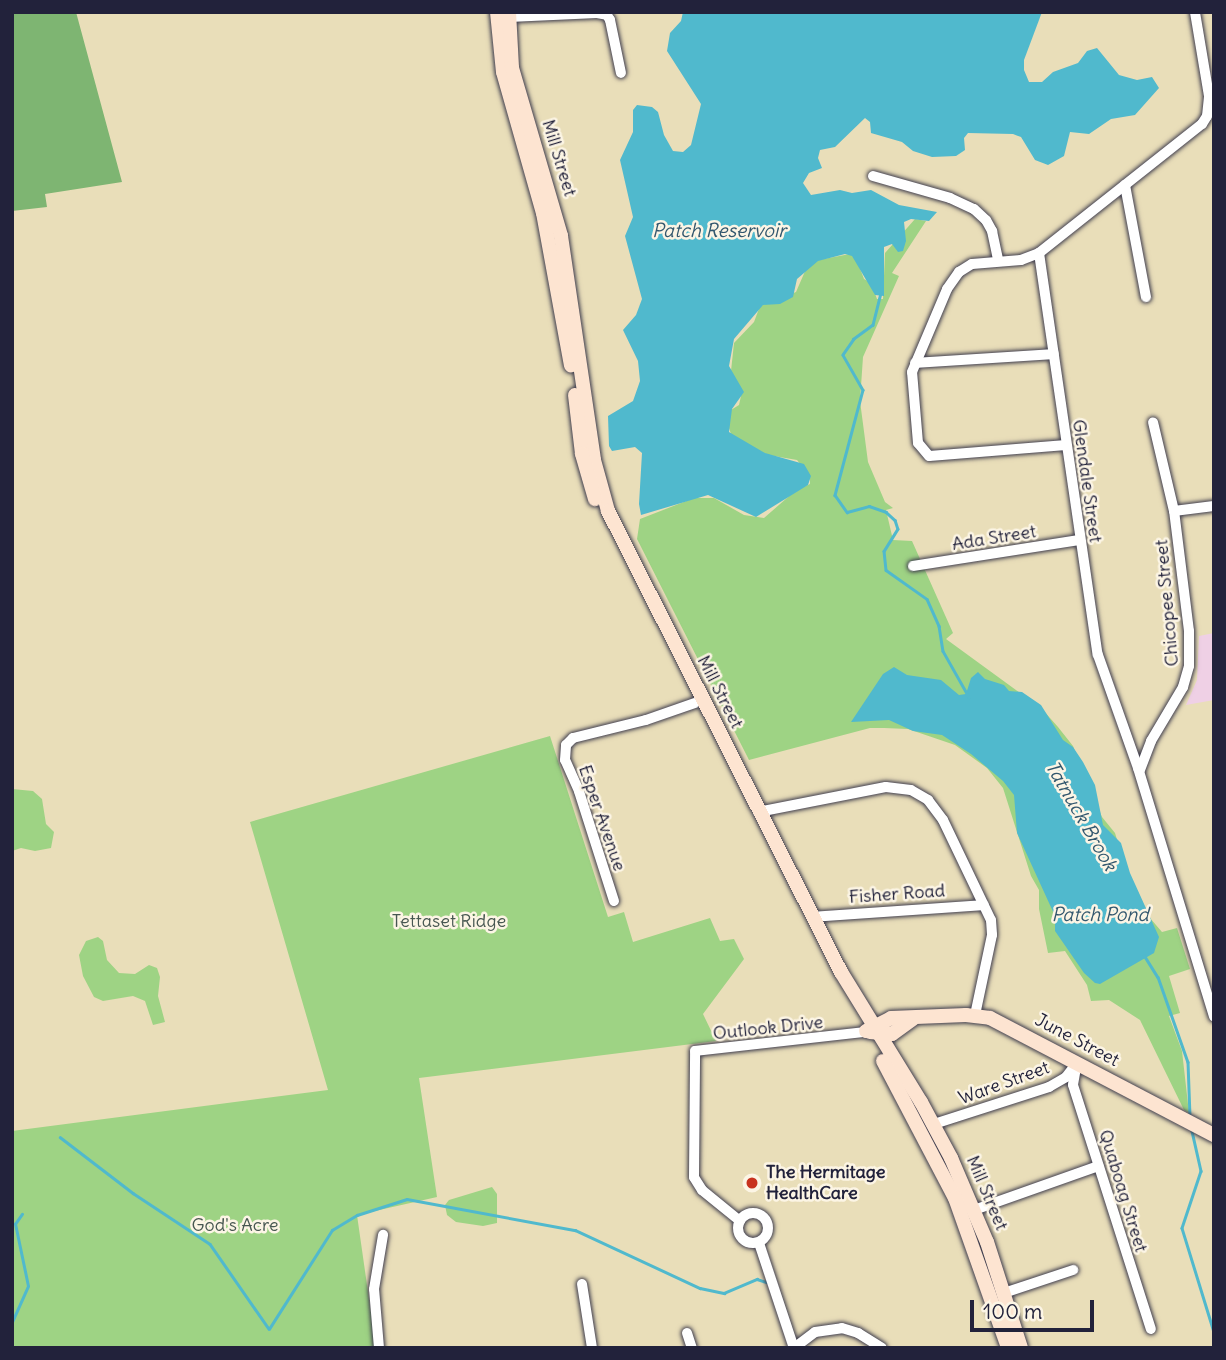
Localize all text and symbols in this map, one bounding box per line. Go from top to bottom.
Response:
street label: Mill Street [537,117,581,199]
water label: Patch Reservoir [652,220,786,242]
street label: Glendale Street [1068,418,1106,544]
street label: Ada Street [950,521,1038,555]
street label: Chicopee Street [1151,539,1183,667]
street label: Mill Street [692,652,748,732]
water label: Tatnuck Brook [1040,757,1122,875]
street label: Esper Avenue [574,762,630,874]
street label: Fisher Road [848,880,946,908]
water label: Patch Pond [1051,904,1149,926]
park label: Tettaset Ridge [392,910,506,932]
street label: June Street [1031,1009,1123,1071]
street label: Outlook Drive [712,1011,824,1045]
street label: Ware Street [956,1057,1052,1109]
street label: Quaboag Street [1094,1127,1152,1255]
street label: Mill Street [962,1152,1012,1234]
place label: The Hermitage HealthCare [766,1162,885,1204]
marker: The Hermitage HealthCare [744,1175,760,1191]
park label: God's Acre [192,1214,278,1236]
scale bar [974,1286,1098,1330]
text: 100 m [983,1298,1042,1325]

